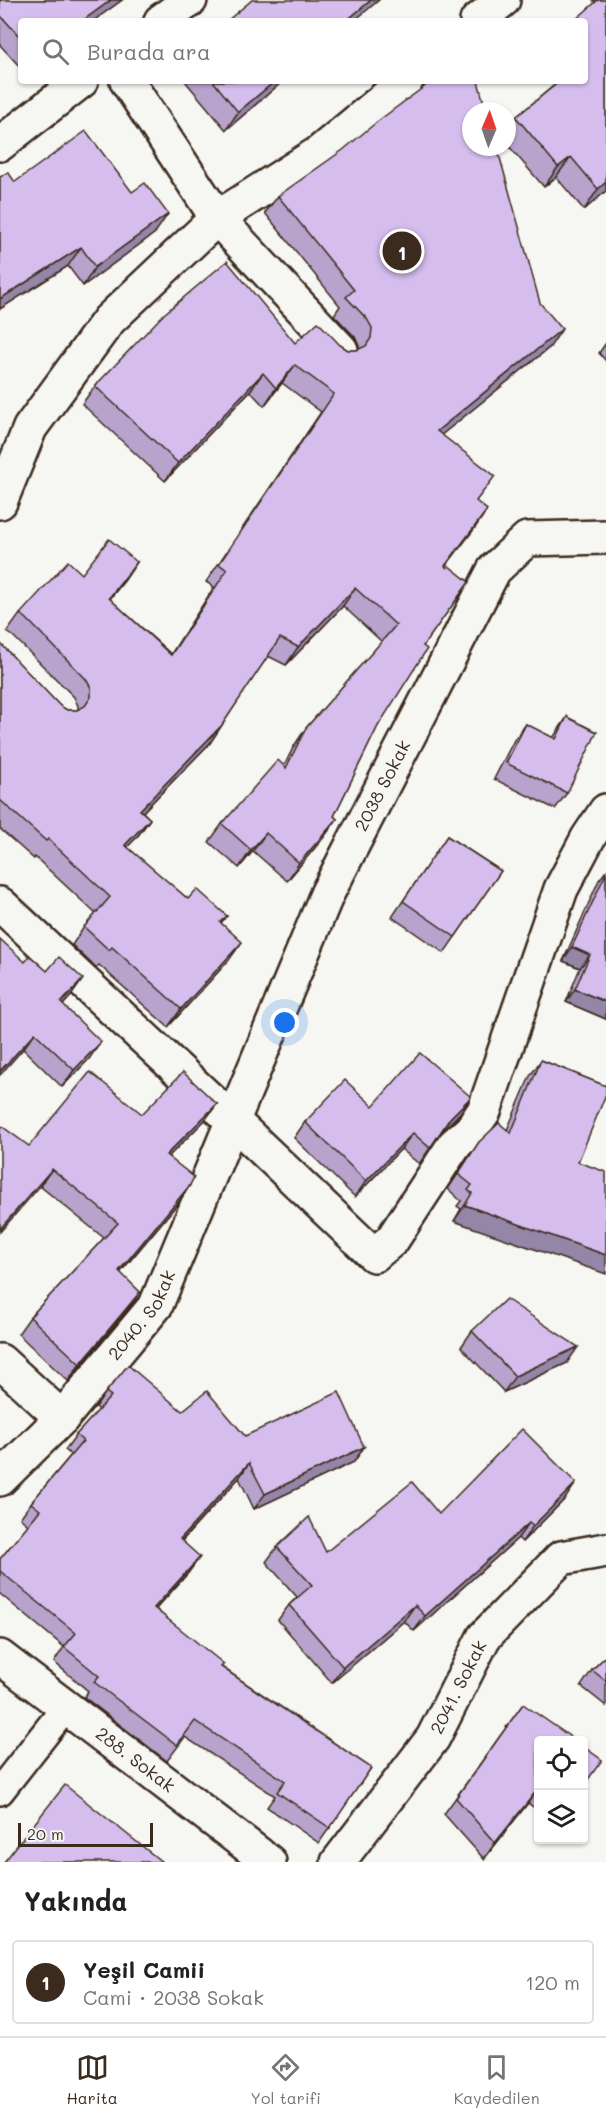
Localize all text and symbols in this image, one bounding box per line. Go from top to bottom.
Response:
search box [18,18,588,84]
icon: search [39,35,72,68]
text: Burada ara [87,37,211,66]
north arrow [462,102,516,156]
pin: 1 [382,228,422,274]
street label: 2038 Sokak [348,735,415,835]
your location [270,1008,299,1037]
street label: 2040. Sokak [102,1266,180,1365]
street label: 2041. Sokak [424,1636,491,1738]
street label: 288. Sokak [91,1721,181,1797]
map controls [534,1736,588,1844]
button: locate [534,1736,588,1790]
button: layers [534,1790,588,1844]
scale bar [18,1820,153,1848]
text: 20 m [27,1823,64,1844]
text: Yakında [24,1884,127,1918]
text: Yeşil Camii [83,1955,205,1984]
text: 1 [41,1969,50,1995]
text: 120 m [525,1969,580,1995]
text: Cami · 2038 Sokak [83,1984,264,2010]
tab: Harita [66,2051,118,2108]
tab: Yol tarifi [251,2051,321,2108]
tab: Kaydedilen [454,2051,540,2108]

